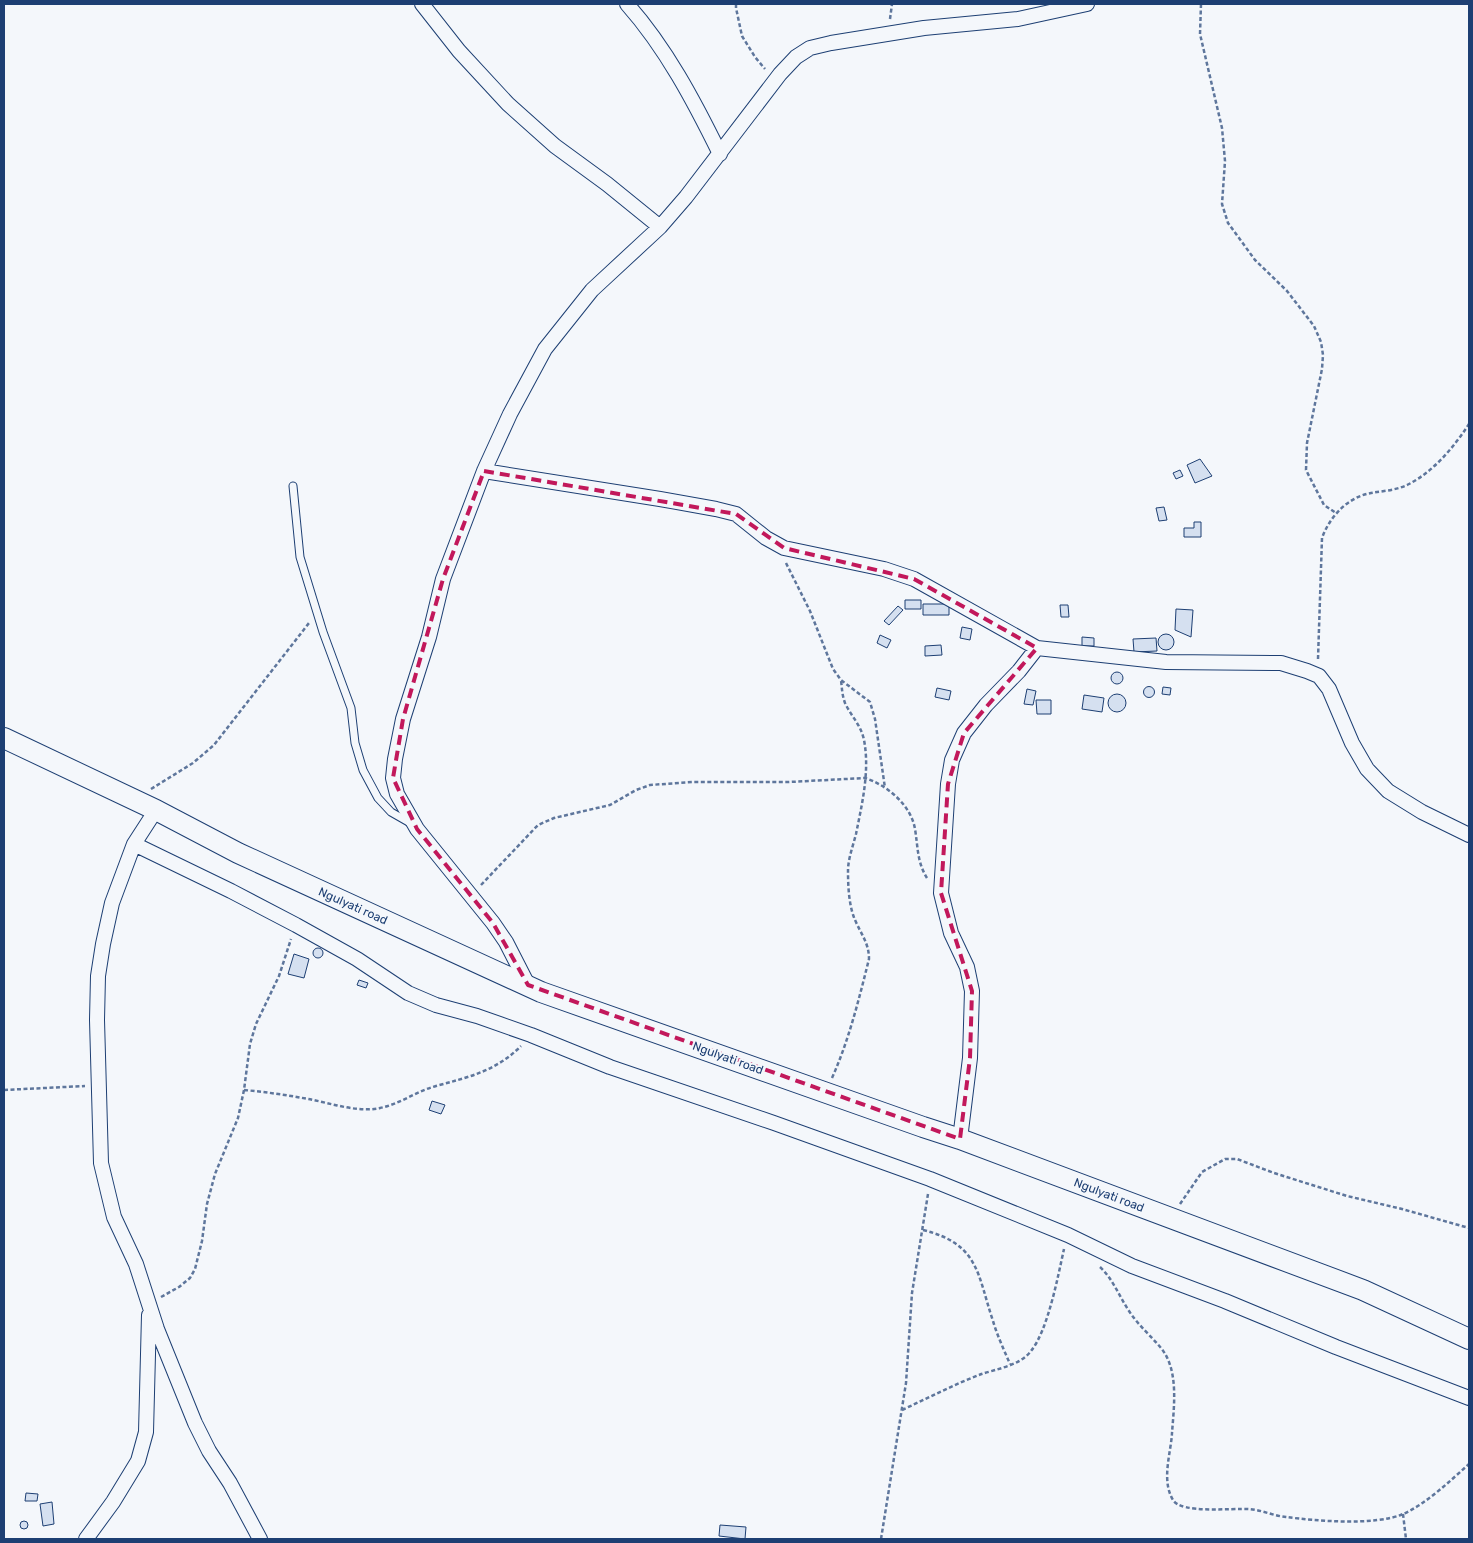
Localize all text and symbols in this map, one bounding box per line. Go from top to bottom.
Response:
street label: Ngulyati road [316,885,390,927]
street label: Ngulyati road [691,1039,765,1077]
street label: Ngulyati road [1072,1175,1146,1215]

